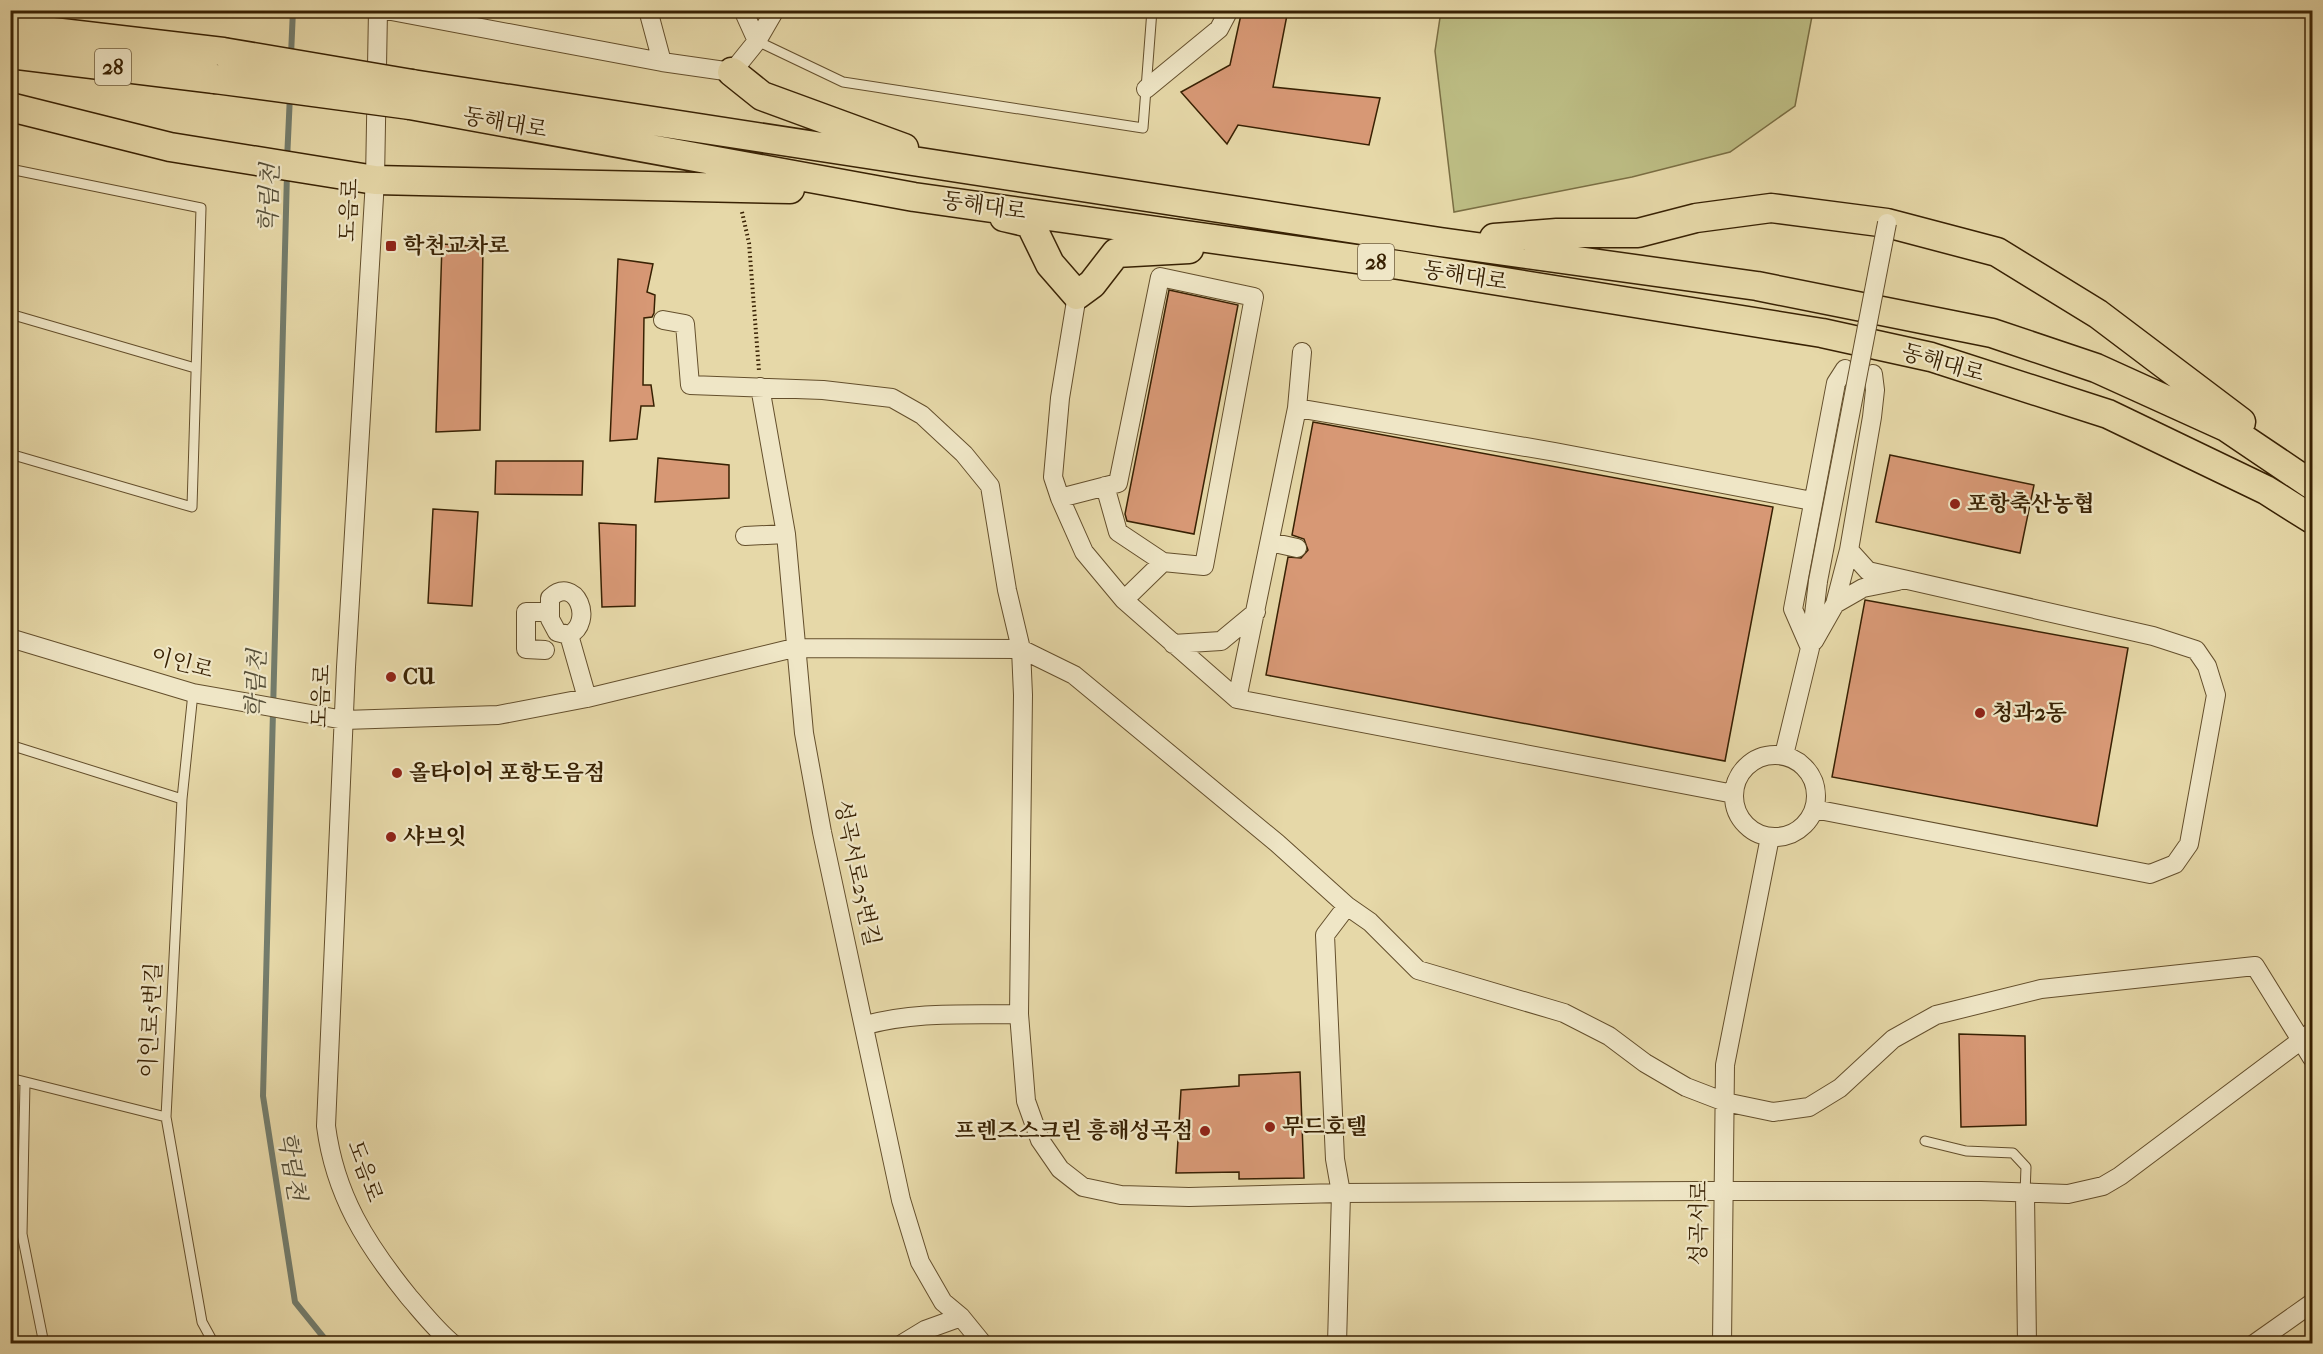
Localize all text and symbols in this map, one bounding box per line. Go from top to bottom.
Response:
road number: 28 [95,49,131,85]
street label: 동해대로 [461,103,549,143]
water label: 학림천 [254,161,284,233]
street label: 도음로 [334,177,364,243]
street label: 동해대로 [940,187,1028,225]
place label: 학천교차로 [403,233,509,259]
marker: 학천교차로 [384,239,398,253]
road number: 28 [1358,244,1394,280]
street label: 동해대로 [1421,257,1509,295]
street label: 동해대로 [1899,339,1987,387]
place label: 포항축산농협 [1967,491,2095,517]
marker: 포항축산농협 [1948,497,1962,511]
street label: 이인로 [148,642,216,684]
water label: 학림천 [241,647,271,719]
street label: 도음로 [306,663,336,729]
place label: CU [403,664,436,690]
marker: CU [384,670,398,684]
place label: 청과2동 [1992,700,2067,726]
marker: 청과2동 [1973,706,1987,720]
place label: 올타이어 포항도음점 [409,760,605,786]
marker: 올타이어 포항도음점 [390,766,404,780]
street label: 성곡서로25번길 [829,798,885,948]
place label: 샤브잇 [403,824,467,850]
marker: 샤브잇 [384,830,398,844]
street label: 이인로5번길 [135,962,167,1078]
place label: 무드호텔 [1282,1114,1367,1140]
place label: 프렌즈스크린 흥해성곡점 [955,1118,1193,1144]
marker: 무드호텔 [1263,1120,1277,1134]
marker: 프렌즈스크린 흥해성곡점 [1198,1124,1212,1138]
water label: 학림천 [273,1129,312,1204]
street label: 도음로 [342,1137,388,1205]
street label: 성곡서로 [1685,1180,1713,1266]

